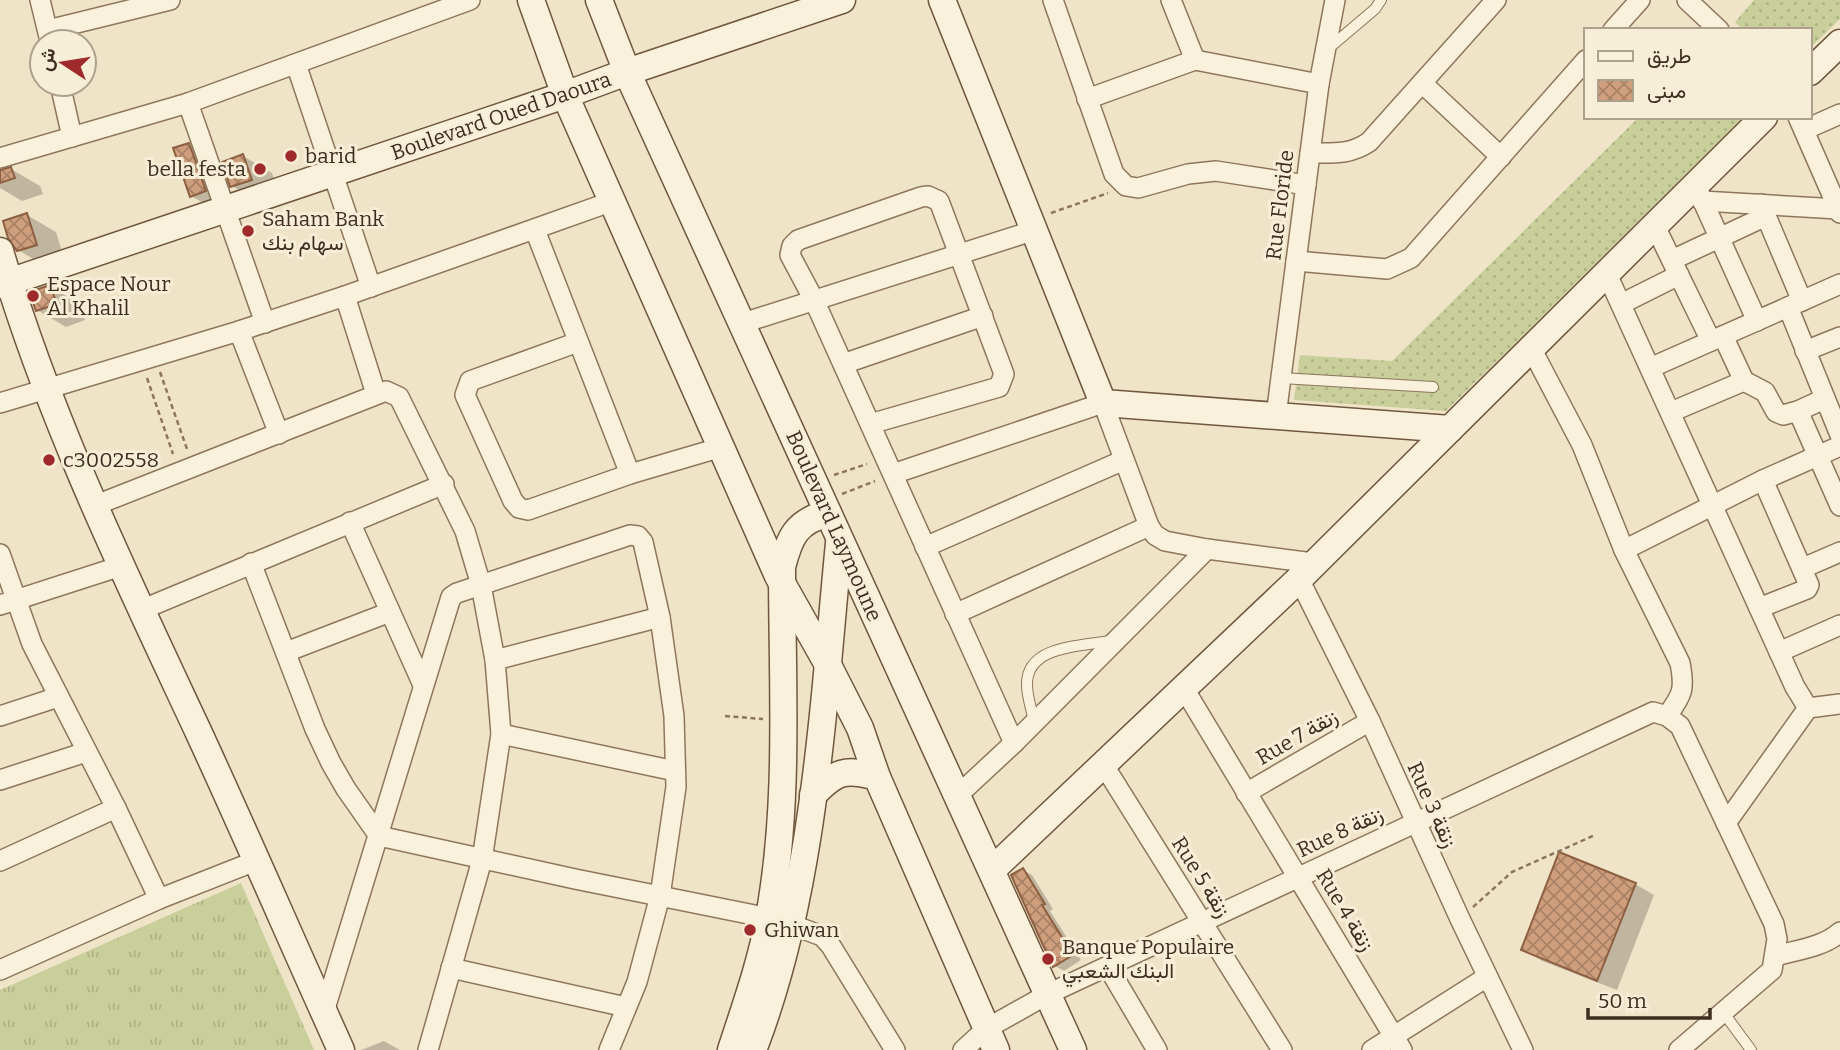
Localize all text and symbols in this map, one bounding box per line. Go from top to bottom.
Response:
north arrow [28,28,98,98]
legend [1584,28,1812,119]
text: طريق [1647,43,1692,69]
text: ش [33,46,61,73]
street label: Boulevard Oued Daoura [388,66,615,166]
text: مبنى [1647,78,1686,104]
place label: barid [305,143,356,169]
marker: barid [283,148,299,164]
street label: Rue Floride [1260,148,1300,262]
place label: bella festa [147,156,247,182]
marker: bella festa [252,161,268,177]
place label: Saham Bank سهام بنك [262,206,384,257]
marker: Saham Bank سهام بنك [240,223,256,239]
place label: Espace Nour Al Khalil [47,271,170,321]
marker: Espace Nour Al Khalil [25,288,41,304]
street label: Boulevard Laymoune [780,427,888,625]
place label: c3002558 [63,447,159,473]
marker: c3002558 [41,452,57,468]
street label: Rue 7 زنقة [1252,703,1342,771]
street label: Rue 3 زنقة [1402,758,1462,852]
street label: Rue 8 زنقة [1293,801,1387,863]
street label: Rue 5 زنقة [1166,832,1236,922]
street label: Rue 4 زنقة [1310,864,1380,956]
place label: Ghiwan [764,917,839,943]
marker: Ghiwan [742,922,758,938]
place label: Banque Populaire البنك الشعبي [1062,934,1234,988]
marker: Banque Populaire البنك الشعبي [1040,951,1056,967]
scale bar [1588,976,1710,1020]
text: 50 m [1598,988,1647,1014]

